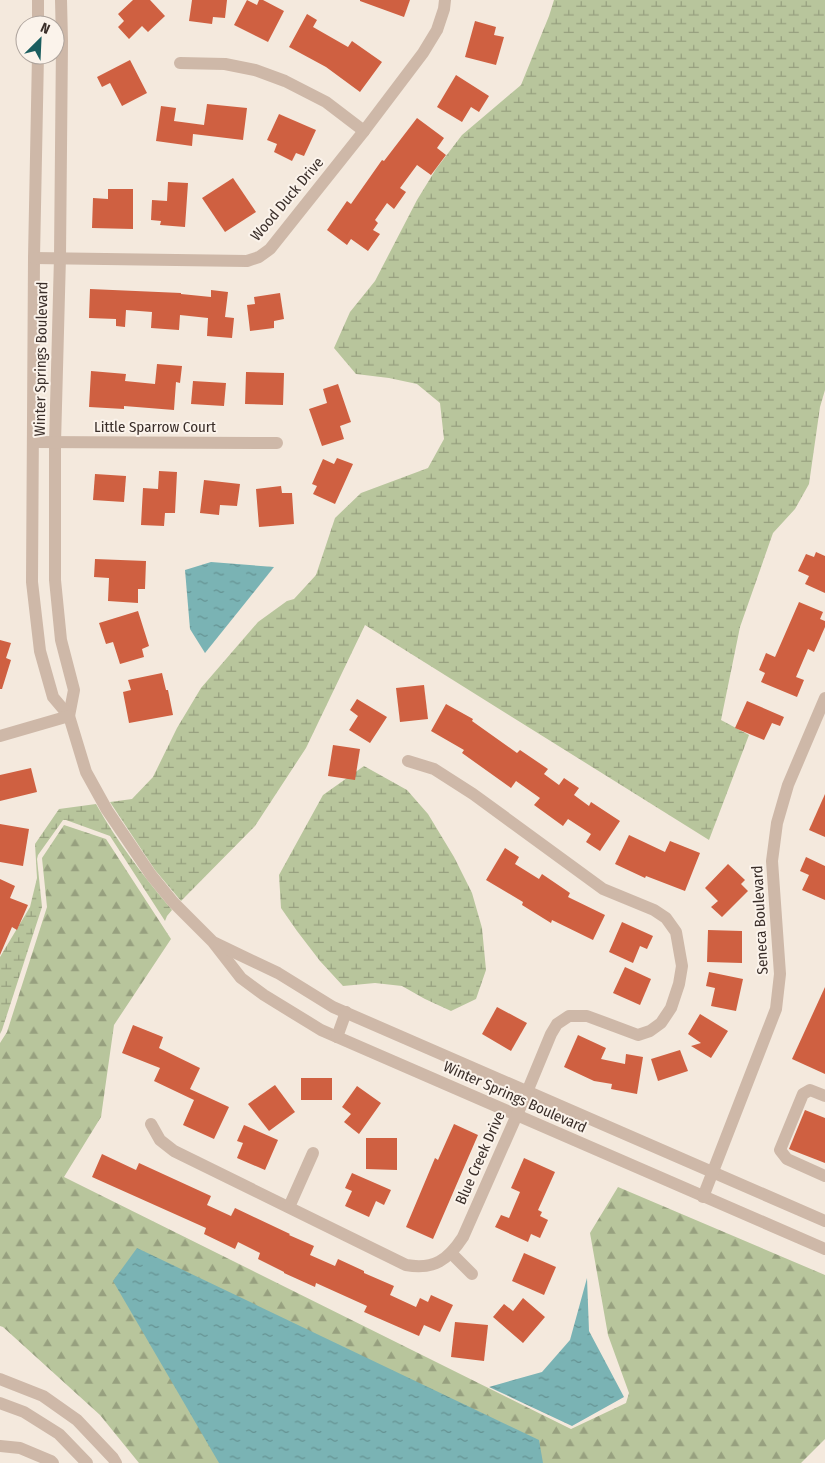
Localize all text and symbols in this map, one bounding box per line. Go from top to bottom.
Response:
north arrow [15,15,65,65]
text: N [38,19,52,38]
street label: Wood Duck Drive [247,154,327,244]
street label: Winter Springs Boulevard [31,281,51,437]
street label: Little Sparrow Court [94,418,216,436]
street label: Seneca Boulevard [748,865,772,975]
street label: Winter Springs Boulevard [441,1057,589,1137]
street label: Blue Creek Drive [451,1109,509,1207]

